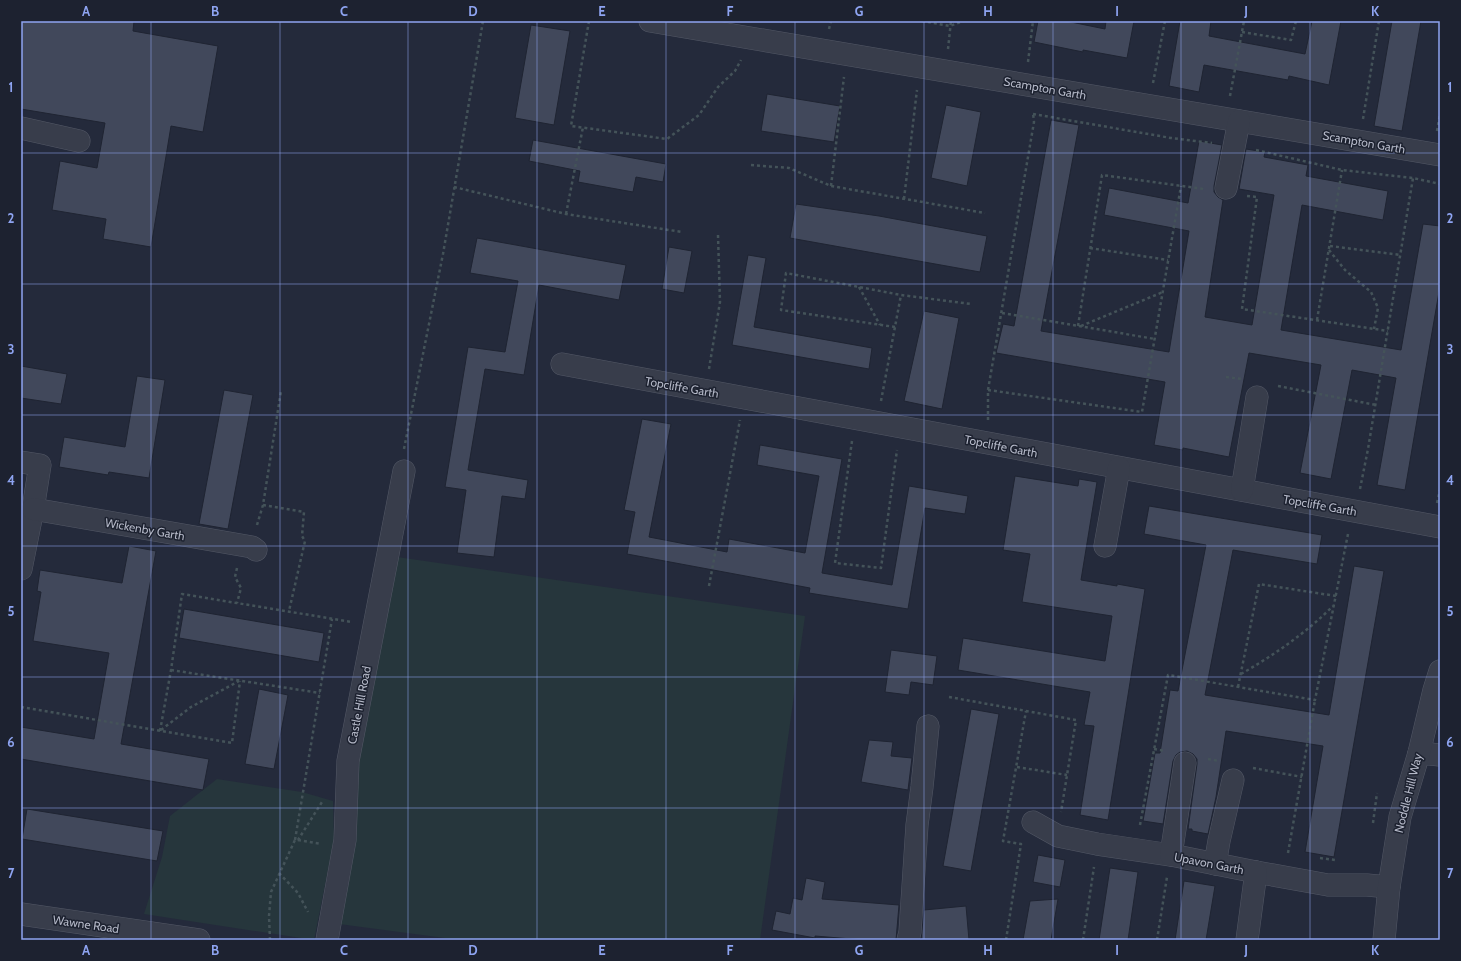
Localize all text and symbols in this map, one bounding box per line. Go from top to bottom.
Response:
text: A [82,3,91,19]
text: B [211,3,219,19]
text: C [340,3,348,19]
text: D [468,3,478,19]
text: E [598,3,606,19]
text: F [727,3,734,19]
text: G [855,3,864,19]
text: H [983,3,993,19]
text: I [1115,3,1119,19]
text: J [1243,3,1248,19]
text: K [1371,3,1380,19]
street label: Scampton Garth [1003,73,1087,103]
text: 1 [9,79,13,95]
text: 1 [1448,79,1452,95]
street label: Scampton Garth [1322,127,1406,157]
text: 2 [8,210,15,226]
text: 2 [1447,210,1454,226]
text: 3 [7,341,15,357]
text: 3 [1446,341,1454,357]
street label: Topcliffe Garth [644,373,720,401]
street label: Topcliffe Garth [963,432,1039,460]
text: 4 [7,472,15,488]
text: 4 [1446,472,1454,488]
street label: Topcliffe Garth [1282,491,1358,519]
street label: Wickenby Garth [104,515,186,543]
text: 5 [8,603,15,619]
text: 5 [1447,603,1454,619]
street label: Castle Hill Road [344,665,374,745]
text: 6 [7,734,15,750]
text: 6 [1446,734,1454,750]
street label: Noddle Hill Way [1391,752,1425,834]
street label: Upavon Garth [1173,849,1245,877]
text: 7 [8,865,15,881]
text: 7 [1447,865,1454,881]
street label: Wawne Road [52,912,120,936]
text: A [82,942,91,958]
text: B [211,942,219,958]
text: C [340,942,348,958]
text: D [468,942,478,958]
text: E [598,942,606,958]
text: F [727,942,734,958]
text: G [855,942,864,958]
text: H [983,942,993,958]
text: I [1115,942,1119,958]
text: J [1243,942,1248,958]
text: K [1371,942,1380,958]

